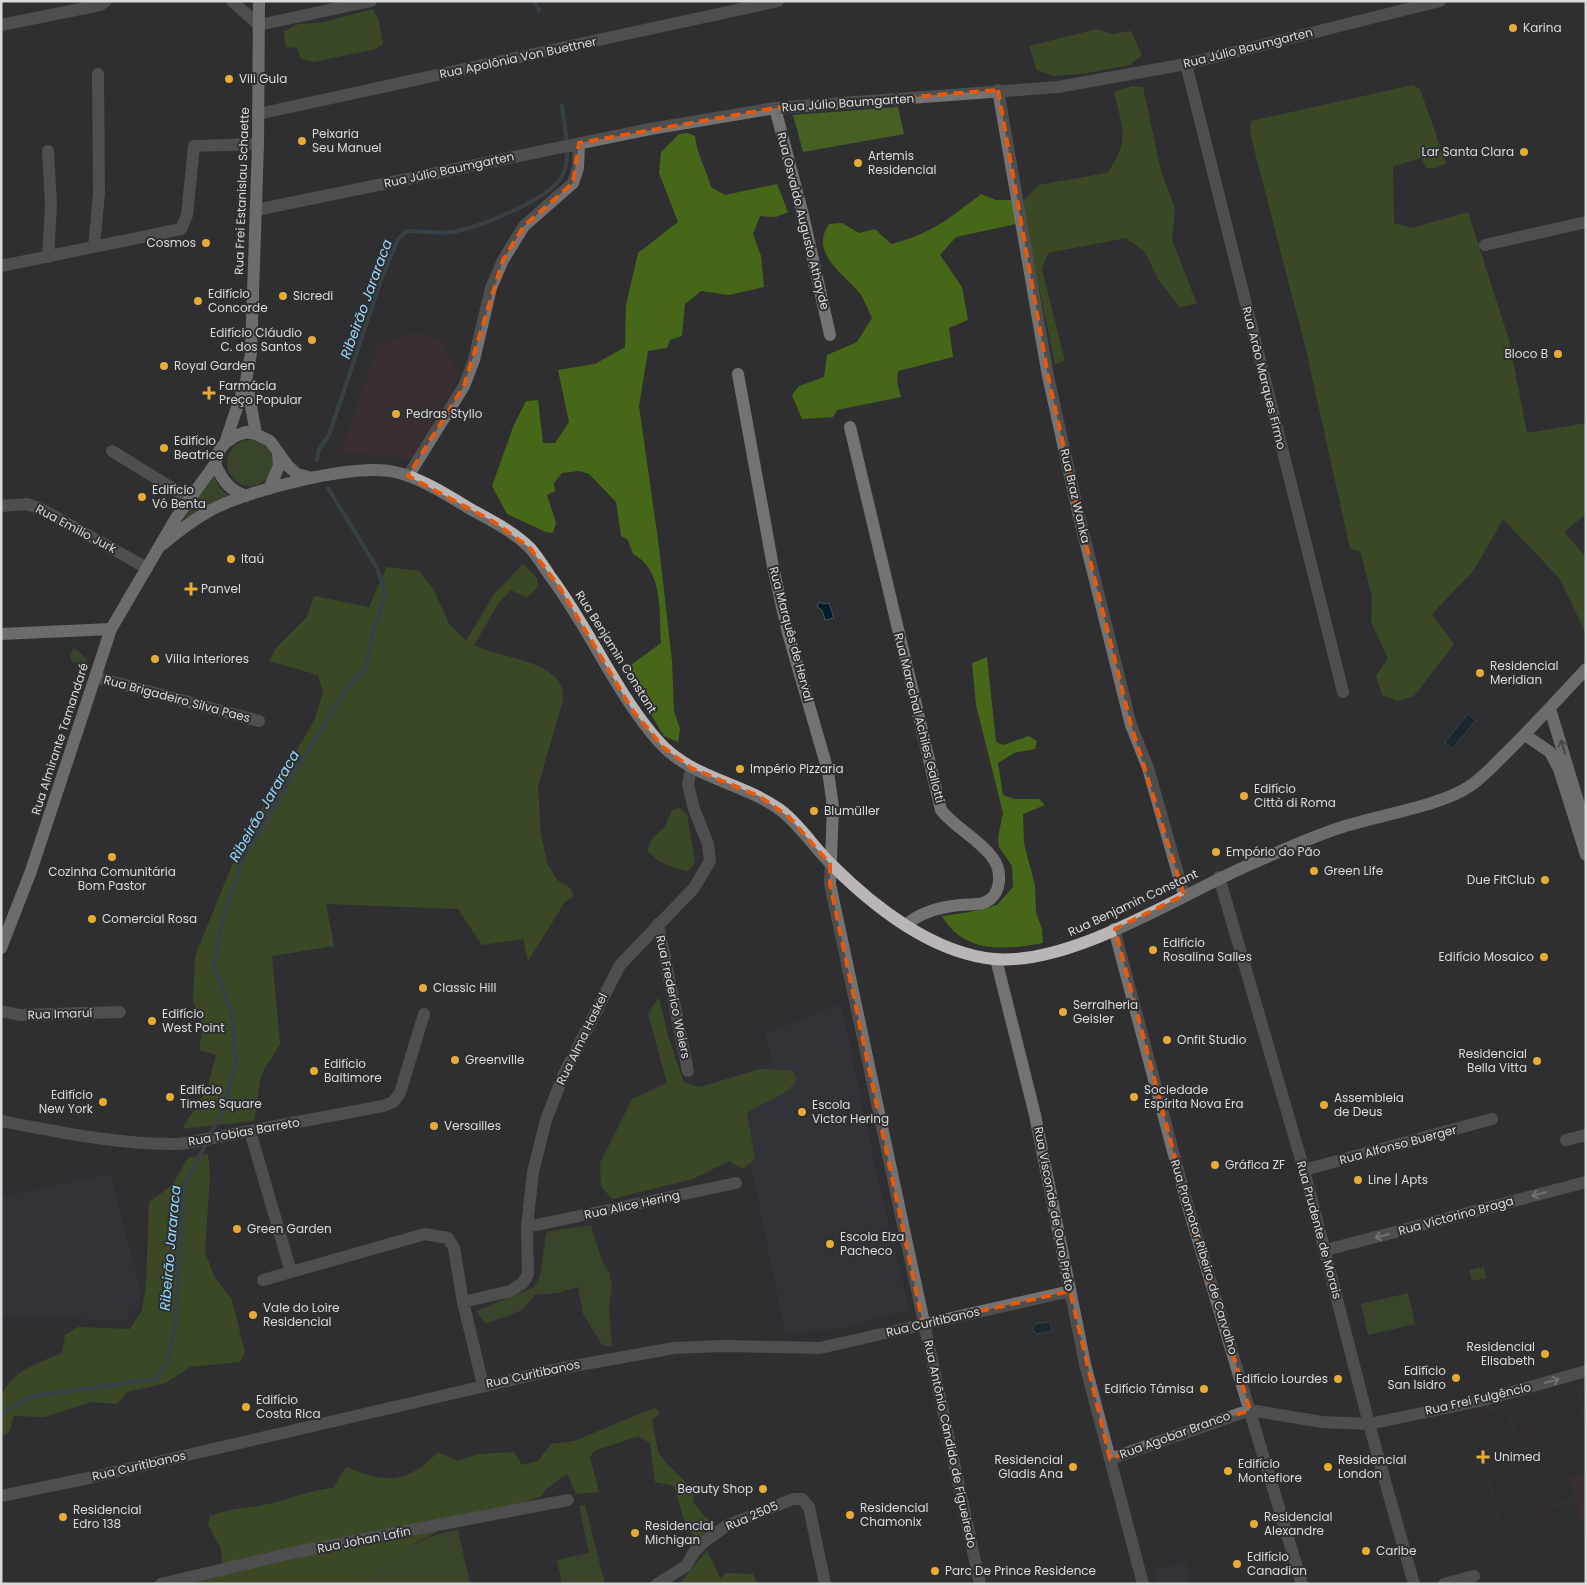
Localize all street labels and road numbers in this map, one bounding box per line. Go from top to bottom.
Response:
street label: Rua Júlio Baumgarten [1181,23,1314,72]
street label: Rua Apolônia Von Buettner [438,32,599,82]
street label: Rua Júlio Baumgarten [781,89,915,116]
street label: Rua Frei Estanislau Schaette [230,107,253,275]
street label: Rua Osvaldo Augusto Athayde [773,130,834,311]
street label: Rua Júlio Baumgarten [382,147,516,192]
street label: Rua Arão Marques Firmo [1238,305,1291,452]
street label: Rua Braz Wanka [1056,447,1095,545]
street label: Rua Emílio Jurk [33,500,120,557]
street label: Rua Marquês de Herval [765,565,818,703]
street label: Rua Benjamin Constant [572,587,661,716]
street label: Rua Marechal Achiles Gallotti [890,631,949,805]
street label: Rua Almirante Tamandaré [27,661,92,817]
street label: Rua Brigadeiro Silva Paes [102,671,252,726]
street label: Rua Benjamin Constant [1065,865,1200,940]
street label: Rua Frederico Weiers [652,934,695,1060]
street label: Rua Alma Haskel [552,990,611,1088]
street label: Rua Imaruí [27,1004,93,1023]
street label: Rua Tobias Barreto [187,1113,301,1150]
street label: Rua Alfonso Buerger [1337,1121,1459,1168]
street label: Rua Visconde de Ouro Preto [1030,1125,1079,1293]
street label: Rua Promotor Ribeiro de Carvalho [1167,1157,1242,1357]
street label: Rua Prudente de Morais [1293,1159,1346,1301]
street label: Rua Alice Hering [583,1186,681,1223]
street label: Rua Victorino Braga [1396,1192,1515,1239]
street label: Rua Curitibanos [884,1302,981,1341]
street label: Rua Antônio Cândido de Figueiredo [920,1338,981,1550]
street label: Rua Curitibanos [484,1355,582,1392]
street label: Rua Frei Fulgêncio [1423,1378,1533,1419]
street label: Rua Agobar Branco [1117,1406,1233,1462]
street label: Rua Curitibanos [90,1446,187,1485]
street label: Rua 2505 [723,1497,781,1534]
street label: Rua Johan Lafin [316,1522,412,1557]

